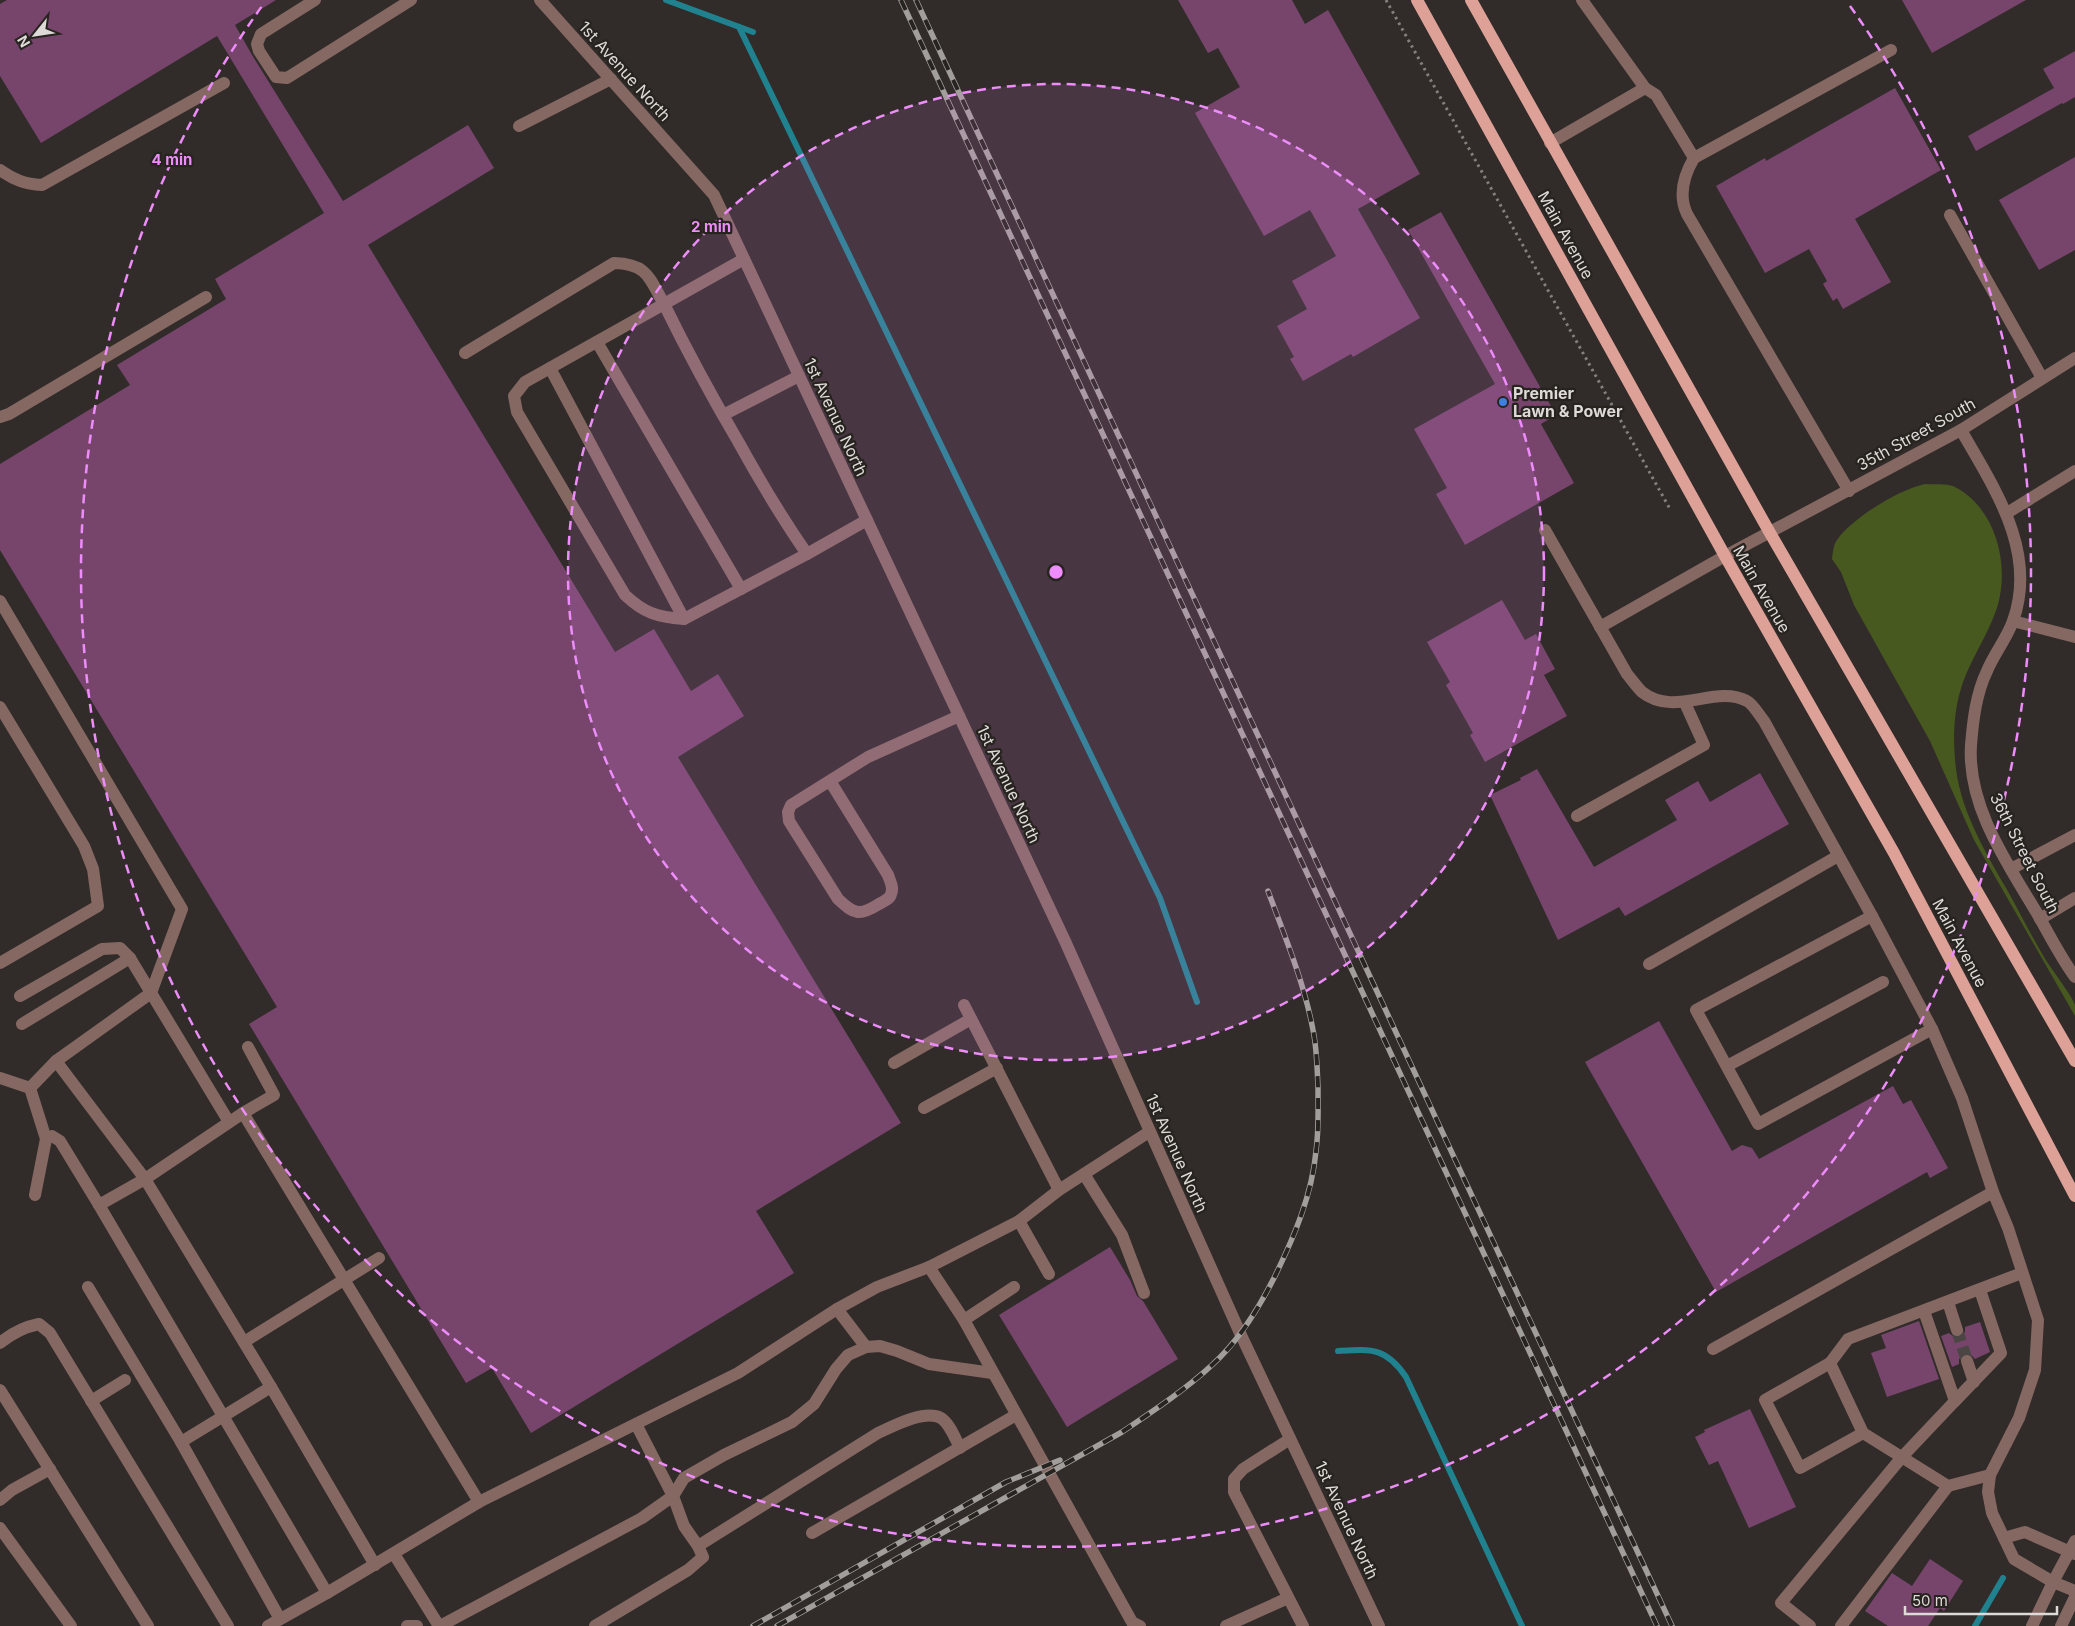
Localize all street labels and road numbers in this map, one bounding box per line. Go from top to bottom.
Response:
street label: 1st Avenue North [575,17,675,125]
street label: Main Avenue [1534,188,1598,282]
street label: 1st Avenue North [800,355,872,479]
street label: 35th Street South [1853,393,1979,475]
street label: Main Avenue [1729,542,1795,636]
street label: 1st Avenue North [973,722,1045,846]
street label: 36th Street South [1986,789,2064,917]
street label: Main Avenue [1928,895,1992,991]
street label: 1st Avenue North [1142,1090,1212,1216]
street label: 1st Avenue North [1311,1458,1383,1582]

